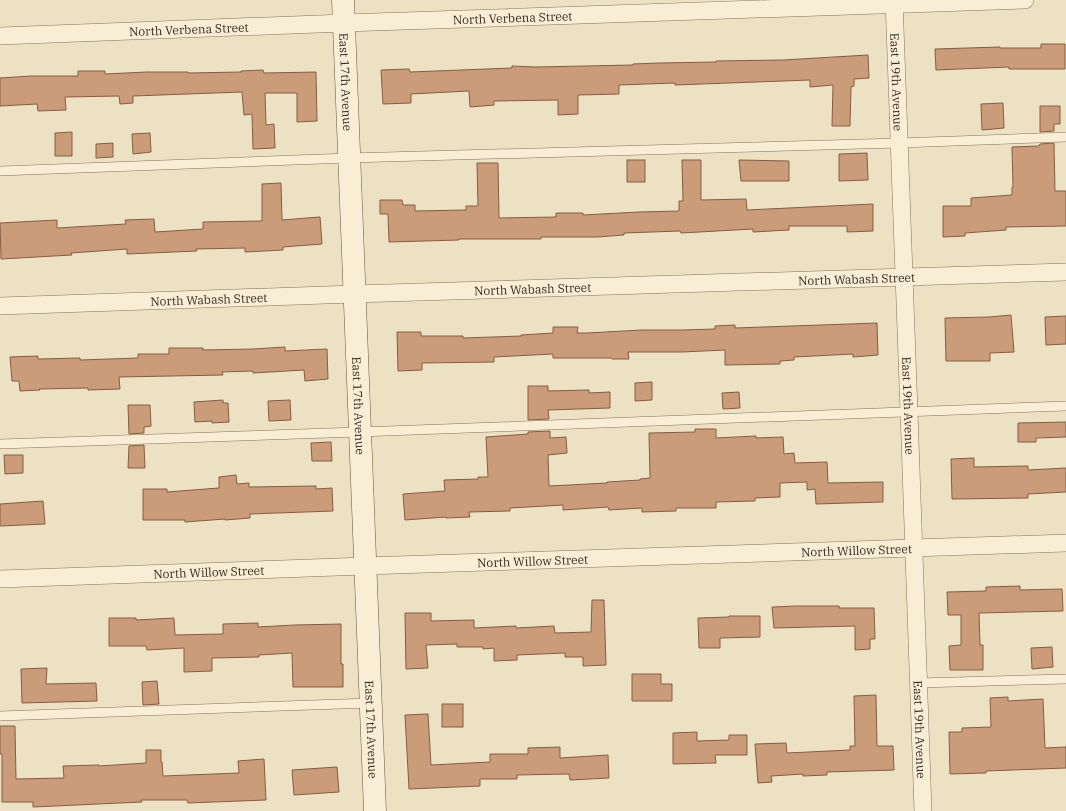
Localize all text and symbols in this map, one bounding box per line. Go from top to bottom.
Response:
street label: North Verbena Street [453,8,573,27]
street label: North Verbena Street [129,19,249,39]
street label: East 17th Avenue [337,33,356,131]
street label: East 19th Avenue [888,33,906,131]
street label: North Wabash Street [798,269,915,288]
street label: North Wabash Street [474,279,592,298]
street label: North Wabash Street [150,289,268,308]
street label: East 17th Avenue [350,356,368,455]
street label: East 19th Avenue [899,356,918,455]
street label: North Willow Street [801,541,912,559]
street label: North Willow Street [477,551,588,570]
street label: North Willow Street [153,562,265,581]
street label: East 17th Avenue [362,680,381,779]
street label: East 19th Avenue [911,680,929,779]

